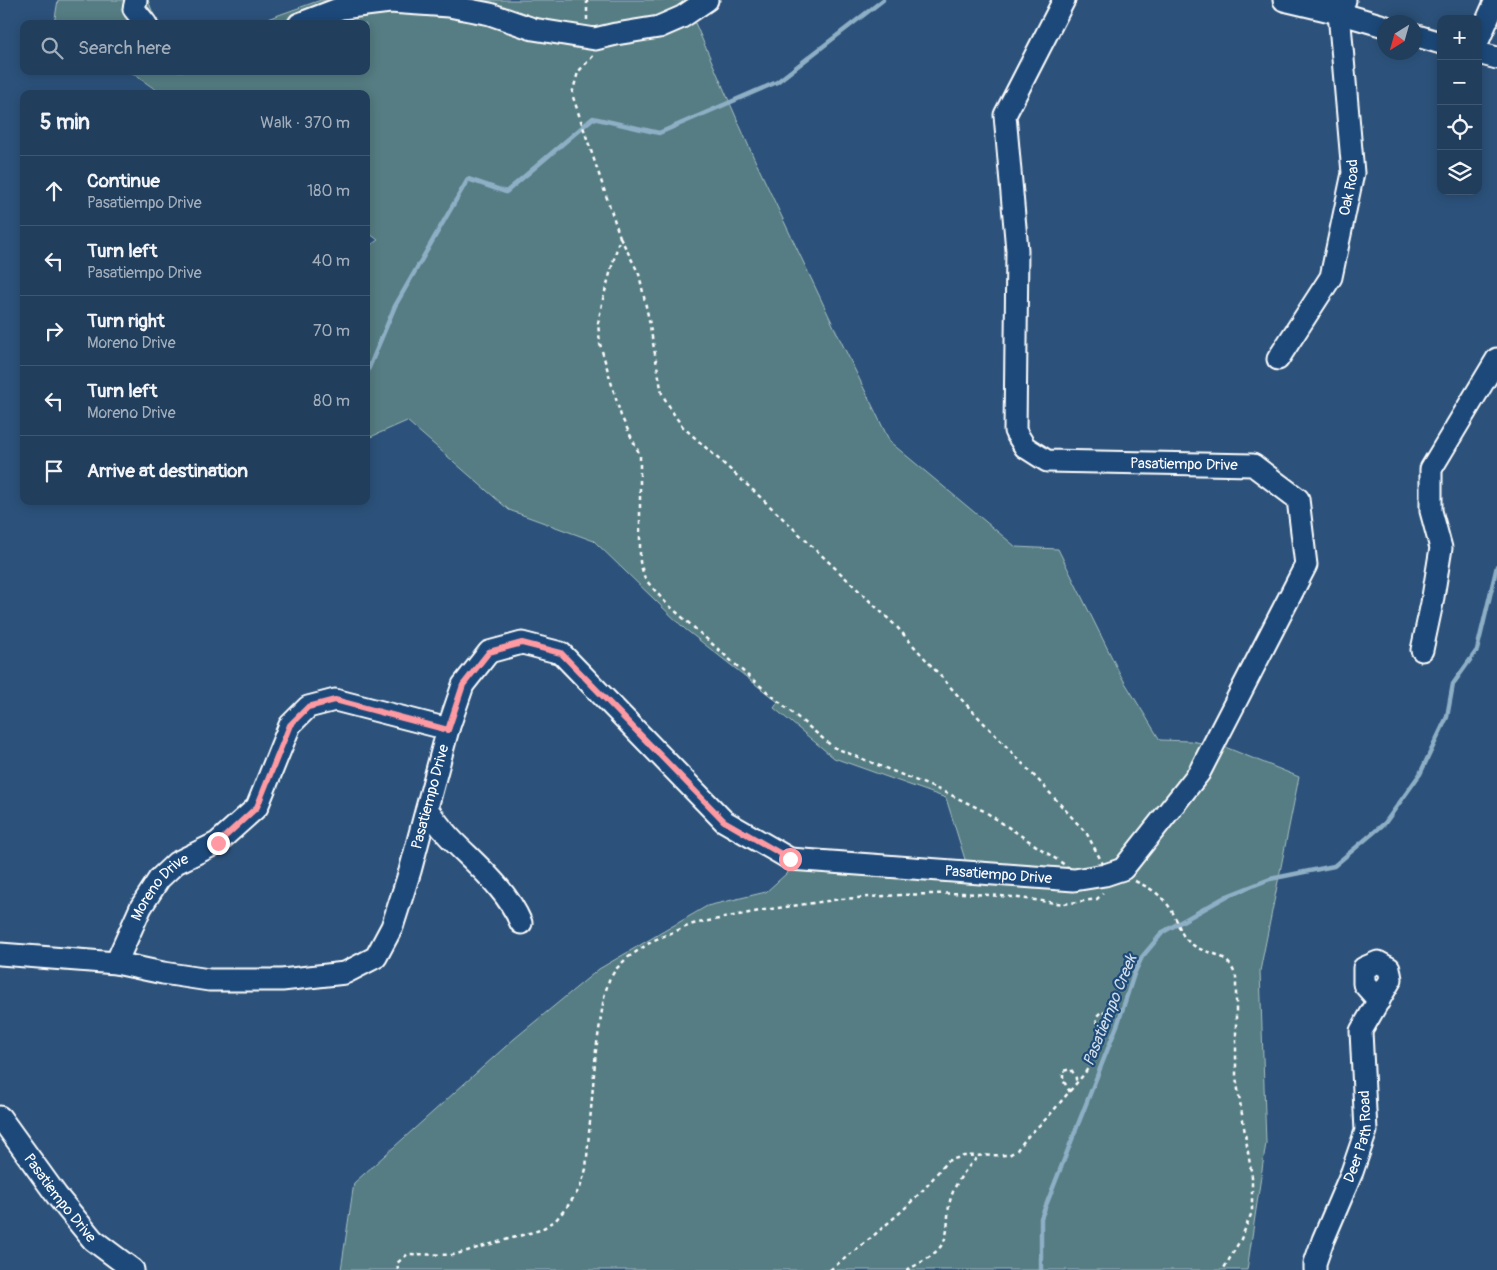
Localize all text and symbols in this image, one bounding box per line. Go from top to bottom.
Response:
north arrow [1377,15,1422,60]
map controls [1437,15,1482,195]
button: + [1437,15,1482,60]
search box [20,20,370,75]
icon: search [38,34,66,62]
text: Search here [78,36,171,60]
button: − [1437,60,1482,105]
button: locate [1437,105,1482,150]
text: 5 min [40,109,90,136]
text: Walk · 370 m [260,113,350,133]
button: layers [1437,150,1482,195]
street label: Oak Road [1335,159,1363,218]
text: Continue [87,169,160,193]
icon: ahead [40,177,68,205]
text: 180 m [307,181,350,201]
text: Pasatiempo Drive [87,193,202,213]
text: Turn left [87,239,157,263]
icon: left [40,247,68,275]
text: 40 m [312,251,350,271]
text: Pasatiempo Drive [87,263,202,283]
text: Turn right [87,309,165,333]
icon: right [40,317,68,345]
text: 70 m [313,321,350,341]
text: Moreno Drive [87,333,176,353]
text: Turn left [87,379,157,403]
icon: left [40,387,68,415]
text: 80 m [313,391,350,411]
text: Moreno Drive [87,403,176,423]
street label: Pasatiempo Drive [1130,454,1239,475]
icon: arrive [40,457,68,485]
text: Arrive at destination [87,459,248,483]
street label: Pasatiempo Drive [407,742,454,851]
route end [207,832,230,855]
route start [779,848,802,871]
street label: Moreno Drive [127,849,192,924]
street label: Pasatiempo Drive [944,861,1053,888]
water label: Pasatiempo Creek [1078,951,1142,1069]
street label: Deer Path Road [1340,1090,1376,1186]
street label: Pasatiempo Drive [19,1150,101,1247]

